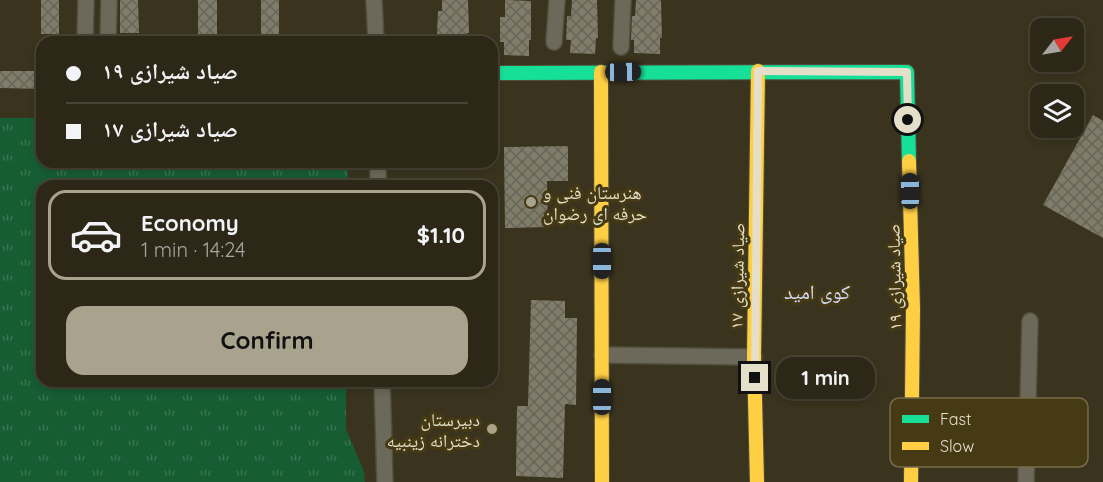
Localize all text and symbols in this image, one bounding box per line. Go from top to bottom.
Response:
north arrow [1030,18,1084,72]
map controls [1030,18,1084,138]
text: صیاد شیرازی ۱۹ [102,57,238,85]
car [605,63,641,81]
button: layers [1030,84,1084,138]
route start [894,106,921,133]
text: صیاد شیرازی ۱۷ [102,115,238,143]
car [901,173,919,209]
place label: هنرستان فنی و حرفه ای رضوان [543,181,647,225]
marker: هنرستان فنی و حرفه ای رضوان [524,195,538,209]
icon: car [69,208,123,262]
text: Economy [141,209,239,237]
text: $1.10 [417,221,465,249]
street label: صیاد شیرازی ۱۷ [725,223,749,329]
street label: صیاد شیرازی ۱۹ [882,224,906,330]
text: 1 min · 14:24 [141,237,245,262]
car [593,243,611,279]
district label: کوی امید [784,279,850,304]
button: Confirm [66,306,468,375]
callout: 1 min [776,357,875,399]
route end [741,364,768,391]
text: 1 min [801,365,850,390]
car [593,379,611,415]
legend [890,398,1088,467]
place label: دبیرستان دخترانه زینبیه [387,408,480,452]
text: Fast [940,409,971,429]
marker: دبیرستان دخترانه زینبیه [485,422,499,436]
text: Slow [940,436,974,456]

